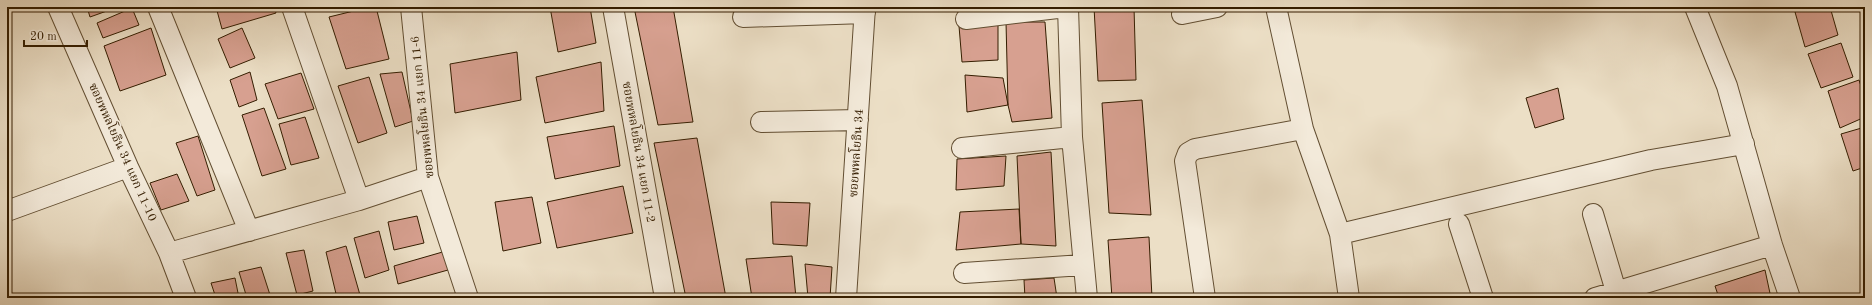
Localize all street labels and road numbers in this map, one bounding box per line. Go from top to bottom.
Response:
street label: ซอยพหลโยธิน 34 แยก 11-6 [406,35,436,179]
street label: ซอยพหลโยธิน 34 แยก 11-10 [86,80,162,223]
street label: ซอยพหลโยธิน 34 แยก 11-2 [620,80,660,224]
street label: ซอยพหลโยธิน 34 [844,108,866,198]

